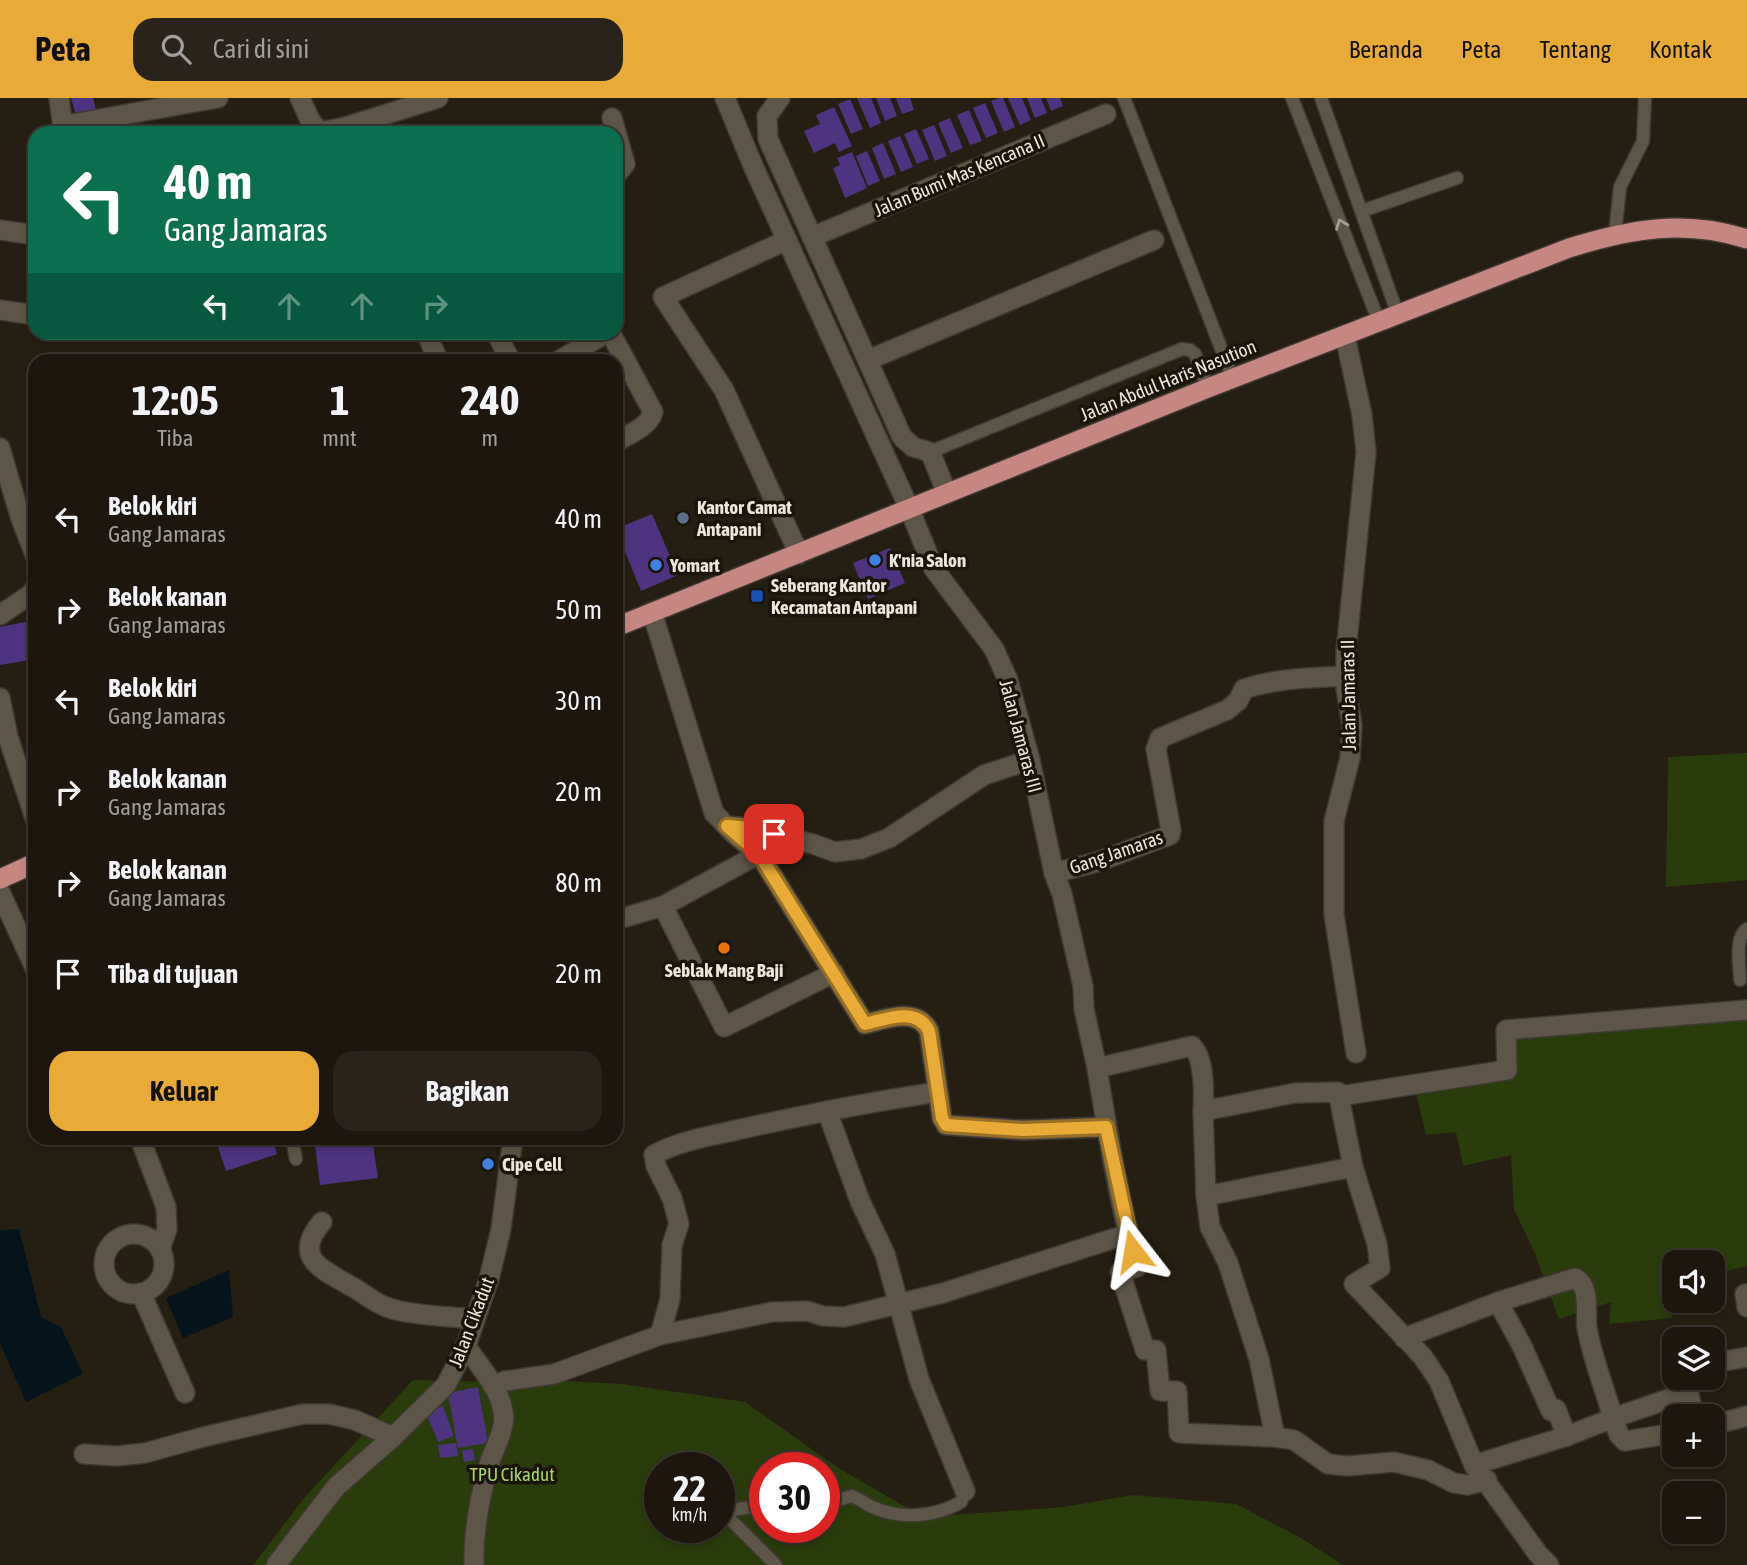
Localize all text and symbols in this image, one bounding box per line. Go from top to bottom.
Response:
search box [133,18,623,81]
text: Peta [35,30,91,68]
icon: search [157,30,195,68]
text: Cari di sini [213,34,309,64]
text: Beranda [1349,36,1423,63]
text: Peta [1461,36,1501,63]
text: Tentang [1539,36,1611,63]
text: Kontak [1649,36,1712,63]
street label: Jalan Bumi Mas Kencana II [870,129,1048,221]
text: 40 m [164,153,252,209]
icon: left [49,154,140,245]
text: Gang Jamaras [164,211,328,248]
one-way arrow [1335,218,1349,230]
icon: left [197,287,235,325]
icon: ahead [270,287,308,325]
icon: ahead [343,287,381,325]
icon: right [416,287,454,325]
street label: Jalan Abdul Haris Nasution [1077,335,1259,425]
text: 12:05 [132,376,219,424]
text: 1 [330,376,349,424]
text: 240 [460,376,519,424]
text: Tiba [157,425,193,451]
text: mnt [322,425,357,451]
text: m [482,425,498,451]
text: Belok kiri [108,491,197,521]
place label: Kantor Camat Antapani [696,496,792,540]
icon: left [49,500,87,538]
text: 40 m [555,504,602,534]
marker: Kantor Camat Antapani [675,510,691,526]
text: Gang Jamaras [108,521,226,547]
place label: K'nia Salon [889,549,966,571]
marker: K'nia Salon [867,552,883,568]
place label: Yomart [669,554,720,576]
marker: Yomart [648,557,664,573]
place label: Seberang Kantor Kecamatan Antapani [771,574,917,618]
text: Belok kanan [108,582,227,612]
marker: Seberang Kantor Kecamatan Antapani [749,588,765,604]
icon: right [49,591,87,629]
text: 50 m [555,595,602,625]
text: Gang Jamaras [108,612,226,638]
street label: Jalan Jamaras II [1336,639,1360,751]
text: Belok kiri [108,673,197,703]
street label: Jalan Jamaras III [995,677,1047,795]
icon: left [49,682,87,720]
text: 30 m [555,686,602,716]
text: Gang Jamaras [108,703,226,729]
text: Belok kanan [108,764,227,794]
icon: right [49,773,87,811]
text: 20 m [555,777,602,807]
text: Gang Jamaras [108,794,226,820]
pin [744,804,804,864]
icon: arrive [755,815,793,853]
street label: Gang Jamaras [1067,826,1166,878]
text: Belok kanan [108,855,227,885]
icon: right [49,864,87,902]
text: 80 m [555,868,602,898]
text: Gang Jamaras [108,885,226,911]
marker: Seblak Mang Baji [716,940,732,956]
icon: arrive [49,955,87,993]
text: Tiba di tujuan [108,959,238,989]
text: 20 m [555,959,602,989]
place label: Seblak Mang Baji [665,959,783,981]
button: Keluar [49,1051,319,1131]
button: Bagikan [333,1051,602,1131]
place label: Cipe Cell [502,1153,563,1175]
marker: Cipe Cell [480,1156,496,1172]
position arrow [1096,1214,1170,1288]
map controls [1662,1250,1725,1544]
button: sound [1662,1250,1725,1313]
street label: Jalan Cikadut [444,1274,498,1370]
button: layers [1662,1327,1725,1390]
button: + [1662,1404,1725,1467]
speed limit sign: 30 [749,1452,840,1543]
park label: TPU Cikadut [469,1463,555,1485]
text: 22 [673,1468,706,1508]
button: − [1662,1481,1725,1544]
text: km/h [672,1504,707,1525]

